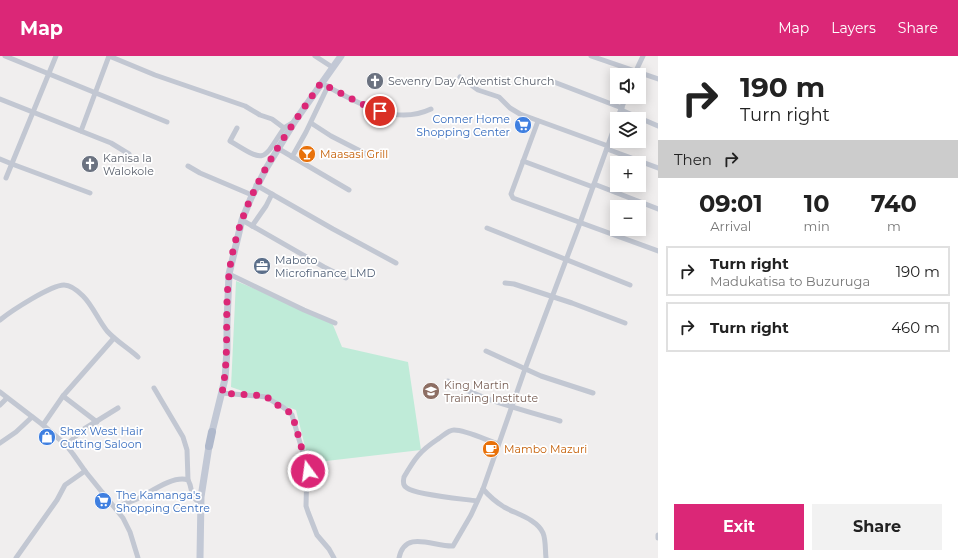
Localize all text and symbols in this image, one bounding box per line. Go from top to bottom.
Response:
text: Map [20,17,63,40]
text: Map [778,19,809,37]
text: Layers [831,19,876,37]
text: Share [898,19,938,37]
map controls [610,68,646,236]
button: sound [610,68,646,104]
text: 190 m [740,70,825,104]
church icon: Sevenry Day Adventist Church [365,71,385,91]
icon: right [674,72,726,124]
place label: Sevenry Day Adventist Church [388,74,554,88]
pin [363,94,397,128]
icon: arrive [369,100,391,122]
text: Turn right [740,104,830,126]
place label: Conner Home Shopping Center [416,112,510,139]
button: layers [610,112,646,148]
supermarket icon: Conner Home Shopping Center [513,115,533,135]
bar icon: Maasasi Grill [297,144,317,164]
place label: Maasasi Grill [320,147,388,161]
icon: right [720,148,742,170]
text: Then [674,150,712,169]
place label: Kanisa la Walokole [103,151,154,178]
church icon: Kanisa la Walokole [80,154,100,174]
button: + [610,156,646,192]
text: 09:01 [699,189,763,218]
text: 10 [804,189,830,218]
text: 740 [871,189,917,218]
button: − [610,200,646,236]
text: Arrival [710,218,751,234]
text: min [804,218,830,234]
text: m [887,218,901,234]
place label: Maboto Microfinance LMD [275,253,376,280]
text: Turn right [710,254,789,273]
office icon: Maboto Microfinance LMD [252,256,272,276]
icon: right [676,260,698,282]
text: 190 m [896,262,940,281]
text: Madukatisa to Buzuruga [710,273,870,289]
icon: right [676,316,698,338]
text: Turn right [710,318,789,337]
text: 460 m [891,318,940,337]
place label: King Martin Training Institute [444,378,538,405]
school or university icon: King Martin Training Institute [421,381,441,401]
place label: Shex West Hair Cutting Saloon [60,424,143,451]
shop icon: Shex West Hair Cutting Saloon [37,427,57,447]
cafe icon: Mambo Mazuri [481,439,501,459]
place label: Mambo Mazuri [504,442,587,456]
position arrow [287,450,329,492]
place label: The Kamanga's Shopping Centre [116,488,210,515]
supermarket icon: The Kamanga's Shopping Centre [93,491,113,511]
button: Exit [674,504,804,550]
button: Share [812,504,942,550]

